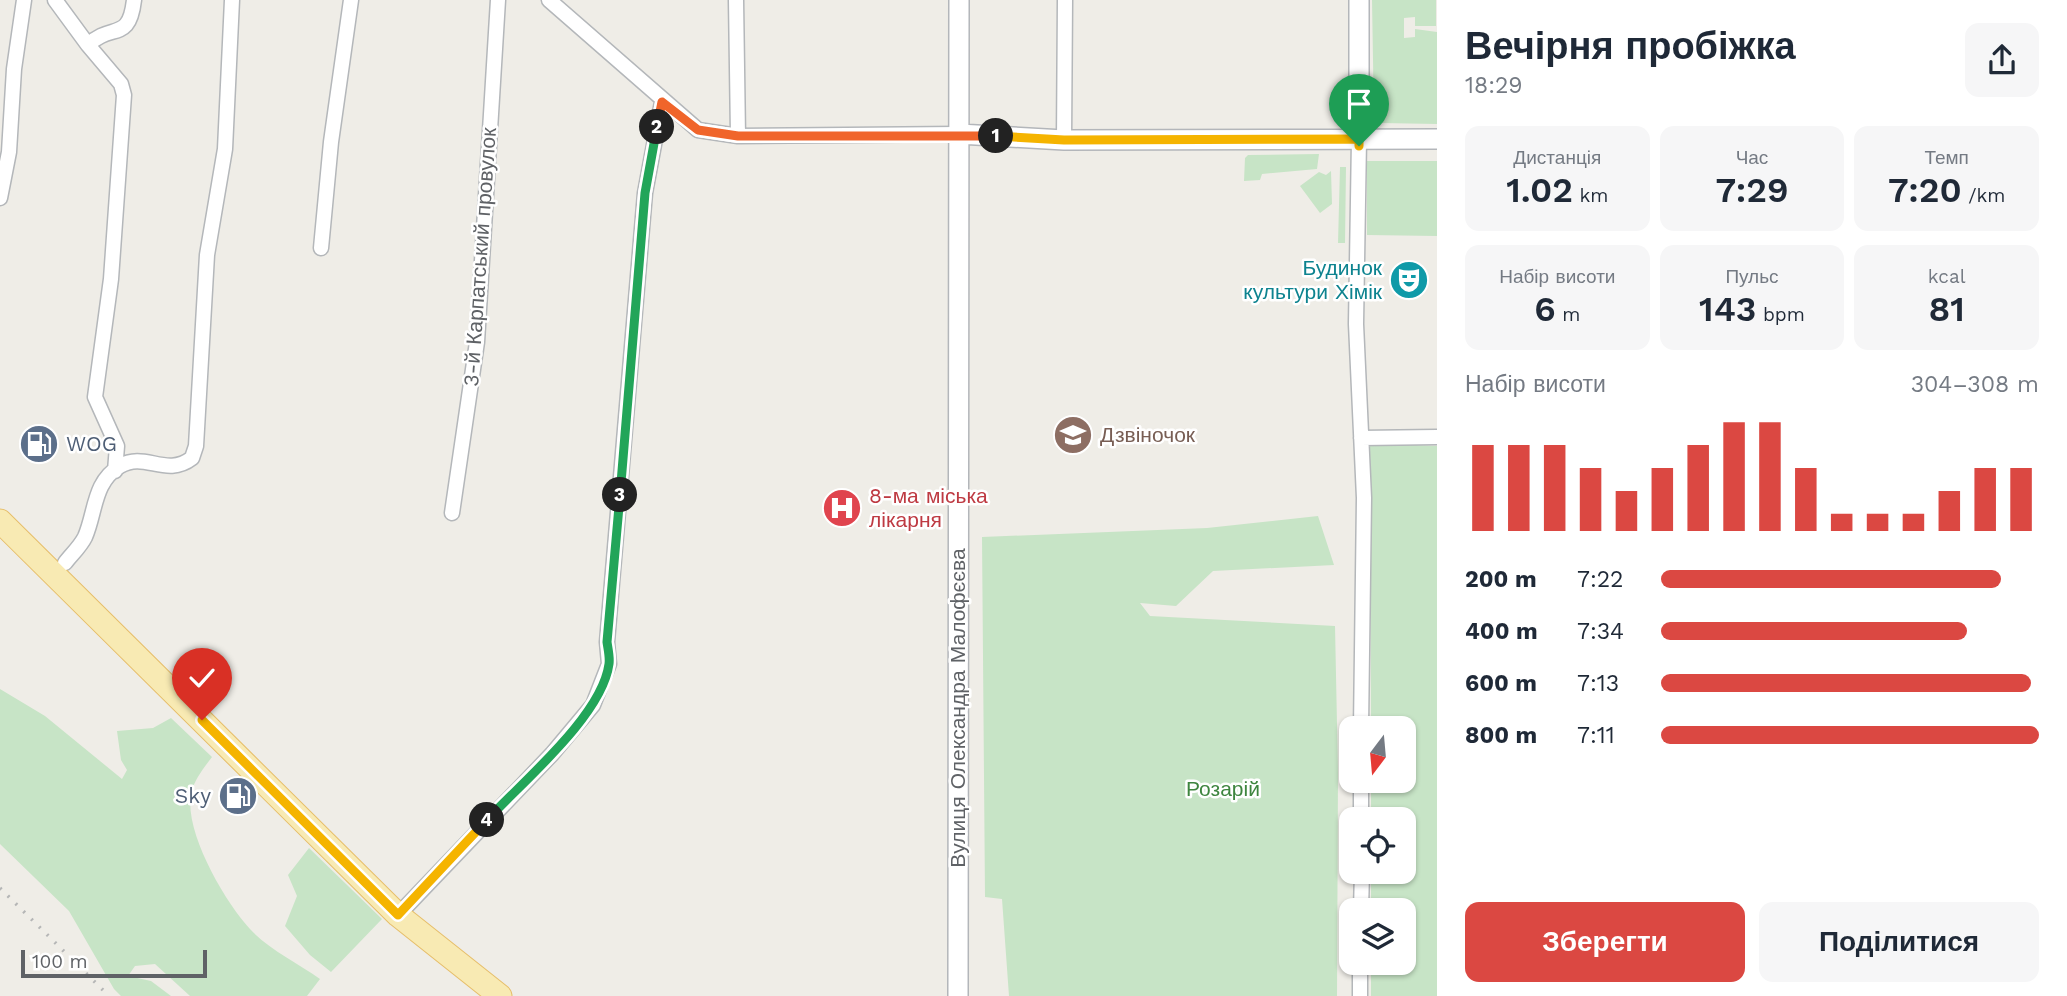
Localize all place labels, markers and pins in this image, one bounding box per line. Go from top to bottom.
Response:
pin [1329,74,1389,146]
pin: 2 [640,110,674,144]
pin: 1 [978,118,1014,154]
place label: Будинок культури Хімік [1243,255,1383,304]
theatre icon: Будинок культури Хімік [1388,259,1430,301]
school or university icon: Дзвіночок [1052,414,1094,456]
place label: Дзвіночок [1100,422,1196,447]
fuel station icon: WOG [18,423,60,465]
place label: WOG [66,431,117,456]
pin: 3 [602,477,638,512]
place label: 8-ма міська лікарня [869,483,988,532]
hospital icon: 8-ма міська лікарня [821,487,863,529]
pin [172,648,232,720]
fuel station icon: Sky [217,775,259,817]
place label: Sky [175,783,211,808]
pin: 4 [470,802,504,838]

